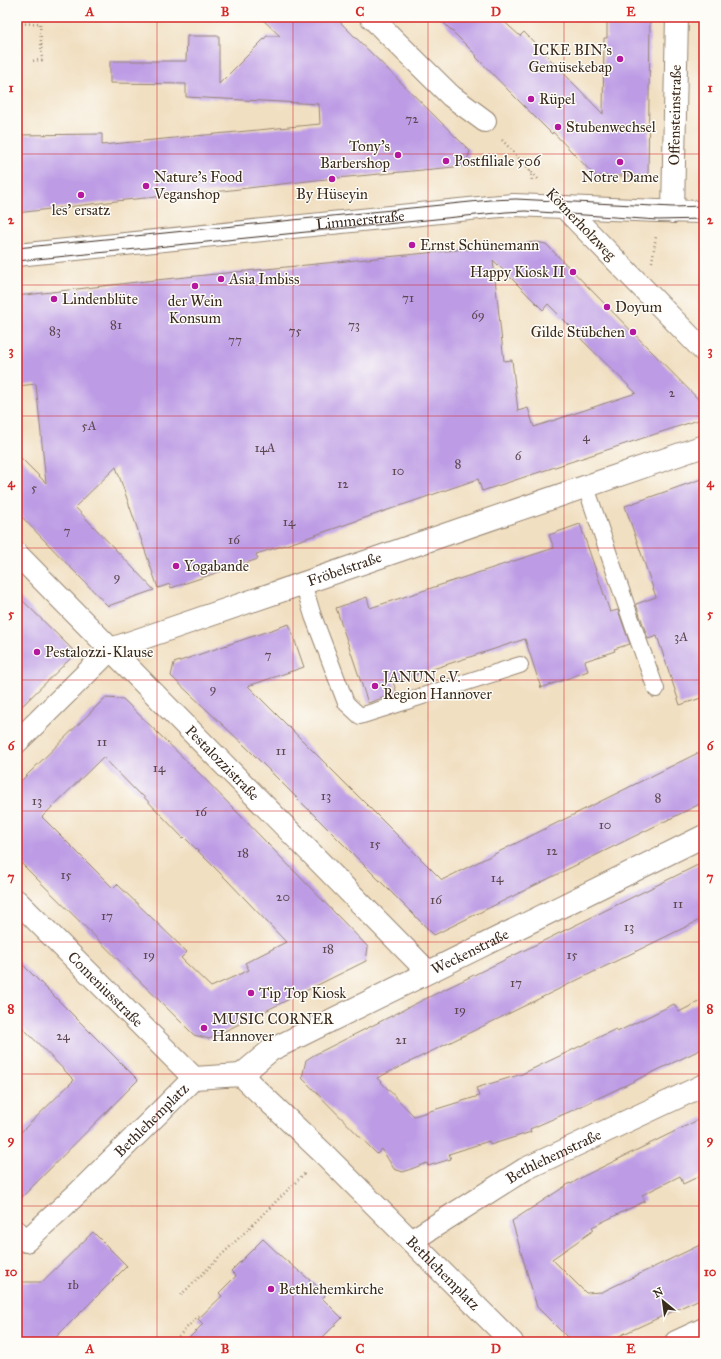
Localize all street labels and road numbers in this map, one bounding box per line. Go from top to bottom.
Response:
street label: Offensteinstraße [665,64,685,166]
street label: Kötnerholzweg [542,184,621,264]
street label: Limmerstraße [315,207,405,234]
street label: Fröbelstraße [305,548,384,590]
street label: Pestalozzistraße [182,722,263,804]
street label: Weckenstraße [428,925,512,978]
street label: Comeniusstraße [64,948,147,1031]
street label: Bethlehemplatz [111,1079,192,1161]
street label: Bethlehemstraße [503,1126,604,1188]
street label: Bethlehemplatz [402,1232,484,1314]

